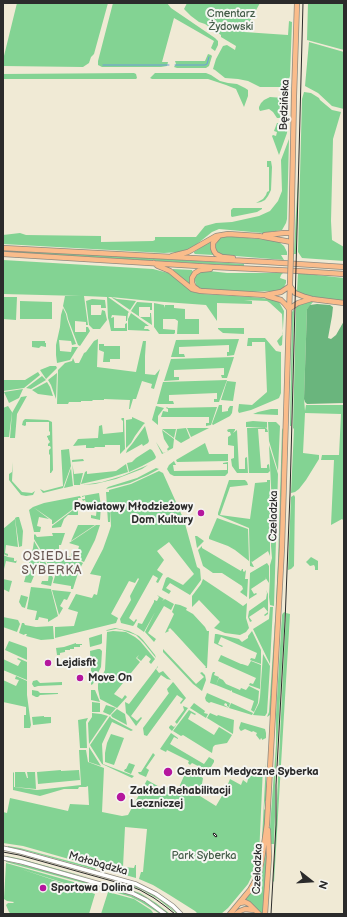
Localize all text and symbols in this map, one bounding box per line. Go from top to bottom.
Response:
park label: Cmentarz Żydowski [207,7,255,33]
street label: Będzińska [278,79,292,131]
street label: Czeladzka [267,490,281,542]
place label: Powiatowy Młodzieżowy Dom Kultury [74,500,193,526]
marker: Powiatowy Młodzieżowy Dom Kultury [196,508,206,518]
district label: OSIEDLE SYBERKA [22,550,82,578]
place label: Lejdisfit [56,656,96,670]
marker: Lejdisfit [43,658,53,668]
place label: Move On [88,671,132,685]
marker: Move On [75,673,85,683]
place label: Centrum Medyczne Syberka [177,765,319,779]
marker: Centrum Medyczne Syberka [162,766,174,778]
place label: Zakład Rehabilitacji Leczniczej [130,784,231,810]
marker: Zakład Rehabilitacji Leczniczej [115,791,127,803]
street label: Czeladzka [251,843,265,895]
street label: Małobądzka [67,849,129,879]
park label: Park Syberka [172,849,236,863]
north arrow [291,861,331,901]
text: N [316,879,330,890]
place label: Sportowa Dolina [51,881,133,895]
marker: Sportowa Dolina [38,883,48,893]

